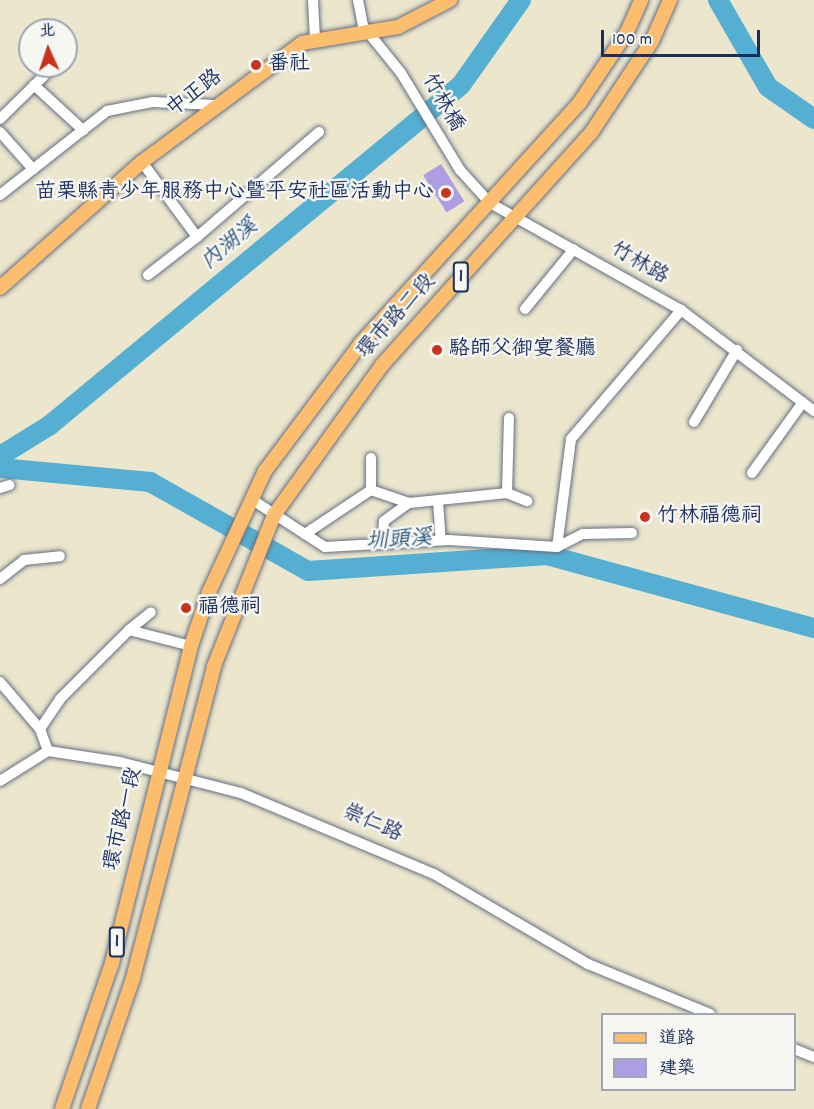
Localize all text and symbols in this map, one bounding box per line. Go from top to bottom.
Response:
north arrow [18,18,78,78]
scale bar [604,18,763,56]
text: 北 [39,20,56,43]
text: 100 m [612,28,652,53]
place label: 番社 [268,52,310,78]
marker: 番社 [249,58,263,72]
street label: 中正路 [162,65,228,123]
street label: 竹林橋 [415,69,469,137]
place label: 苗栗縣青少年服務中心暨平安社區活動中心 [35,180,434,206]
marker: 苗栗縣青少年服務中心暨平安社區活動中心 [439,186,453,200]
water label: 內湖溪 [196,214,264,276]
street label: 竹林路 [605,237,673,291]
road number: 1 [452,260,470,294]
street label: 環市路二段 [353,270,441,364]
place label: 駱師父御宴餐廳 [449,337,596,363]
marker: 駱師父御宴餐廳 [430,343,444,357]
place label: 竹林福德祠 [657,504,762,530]
marker: 竹林福德祠 [638,510,652,524]
water label: 圳頭溪 [365,526,433,556]
place label: 福德祠 [198,595,261,621]
marker: 福德祠 [179,601,193,615]
street label: 環市路一段 [100,765,148,873]
street label: 崇仁路 [338,800,406,848]
road number: 1 [108,925,126,959]
legend [601,1013,796,1091]
text: 道路 [659,1027,695,1052]
text: 建築 [659,1057,695,1082]

